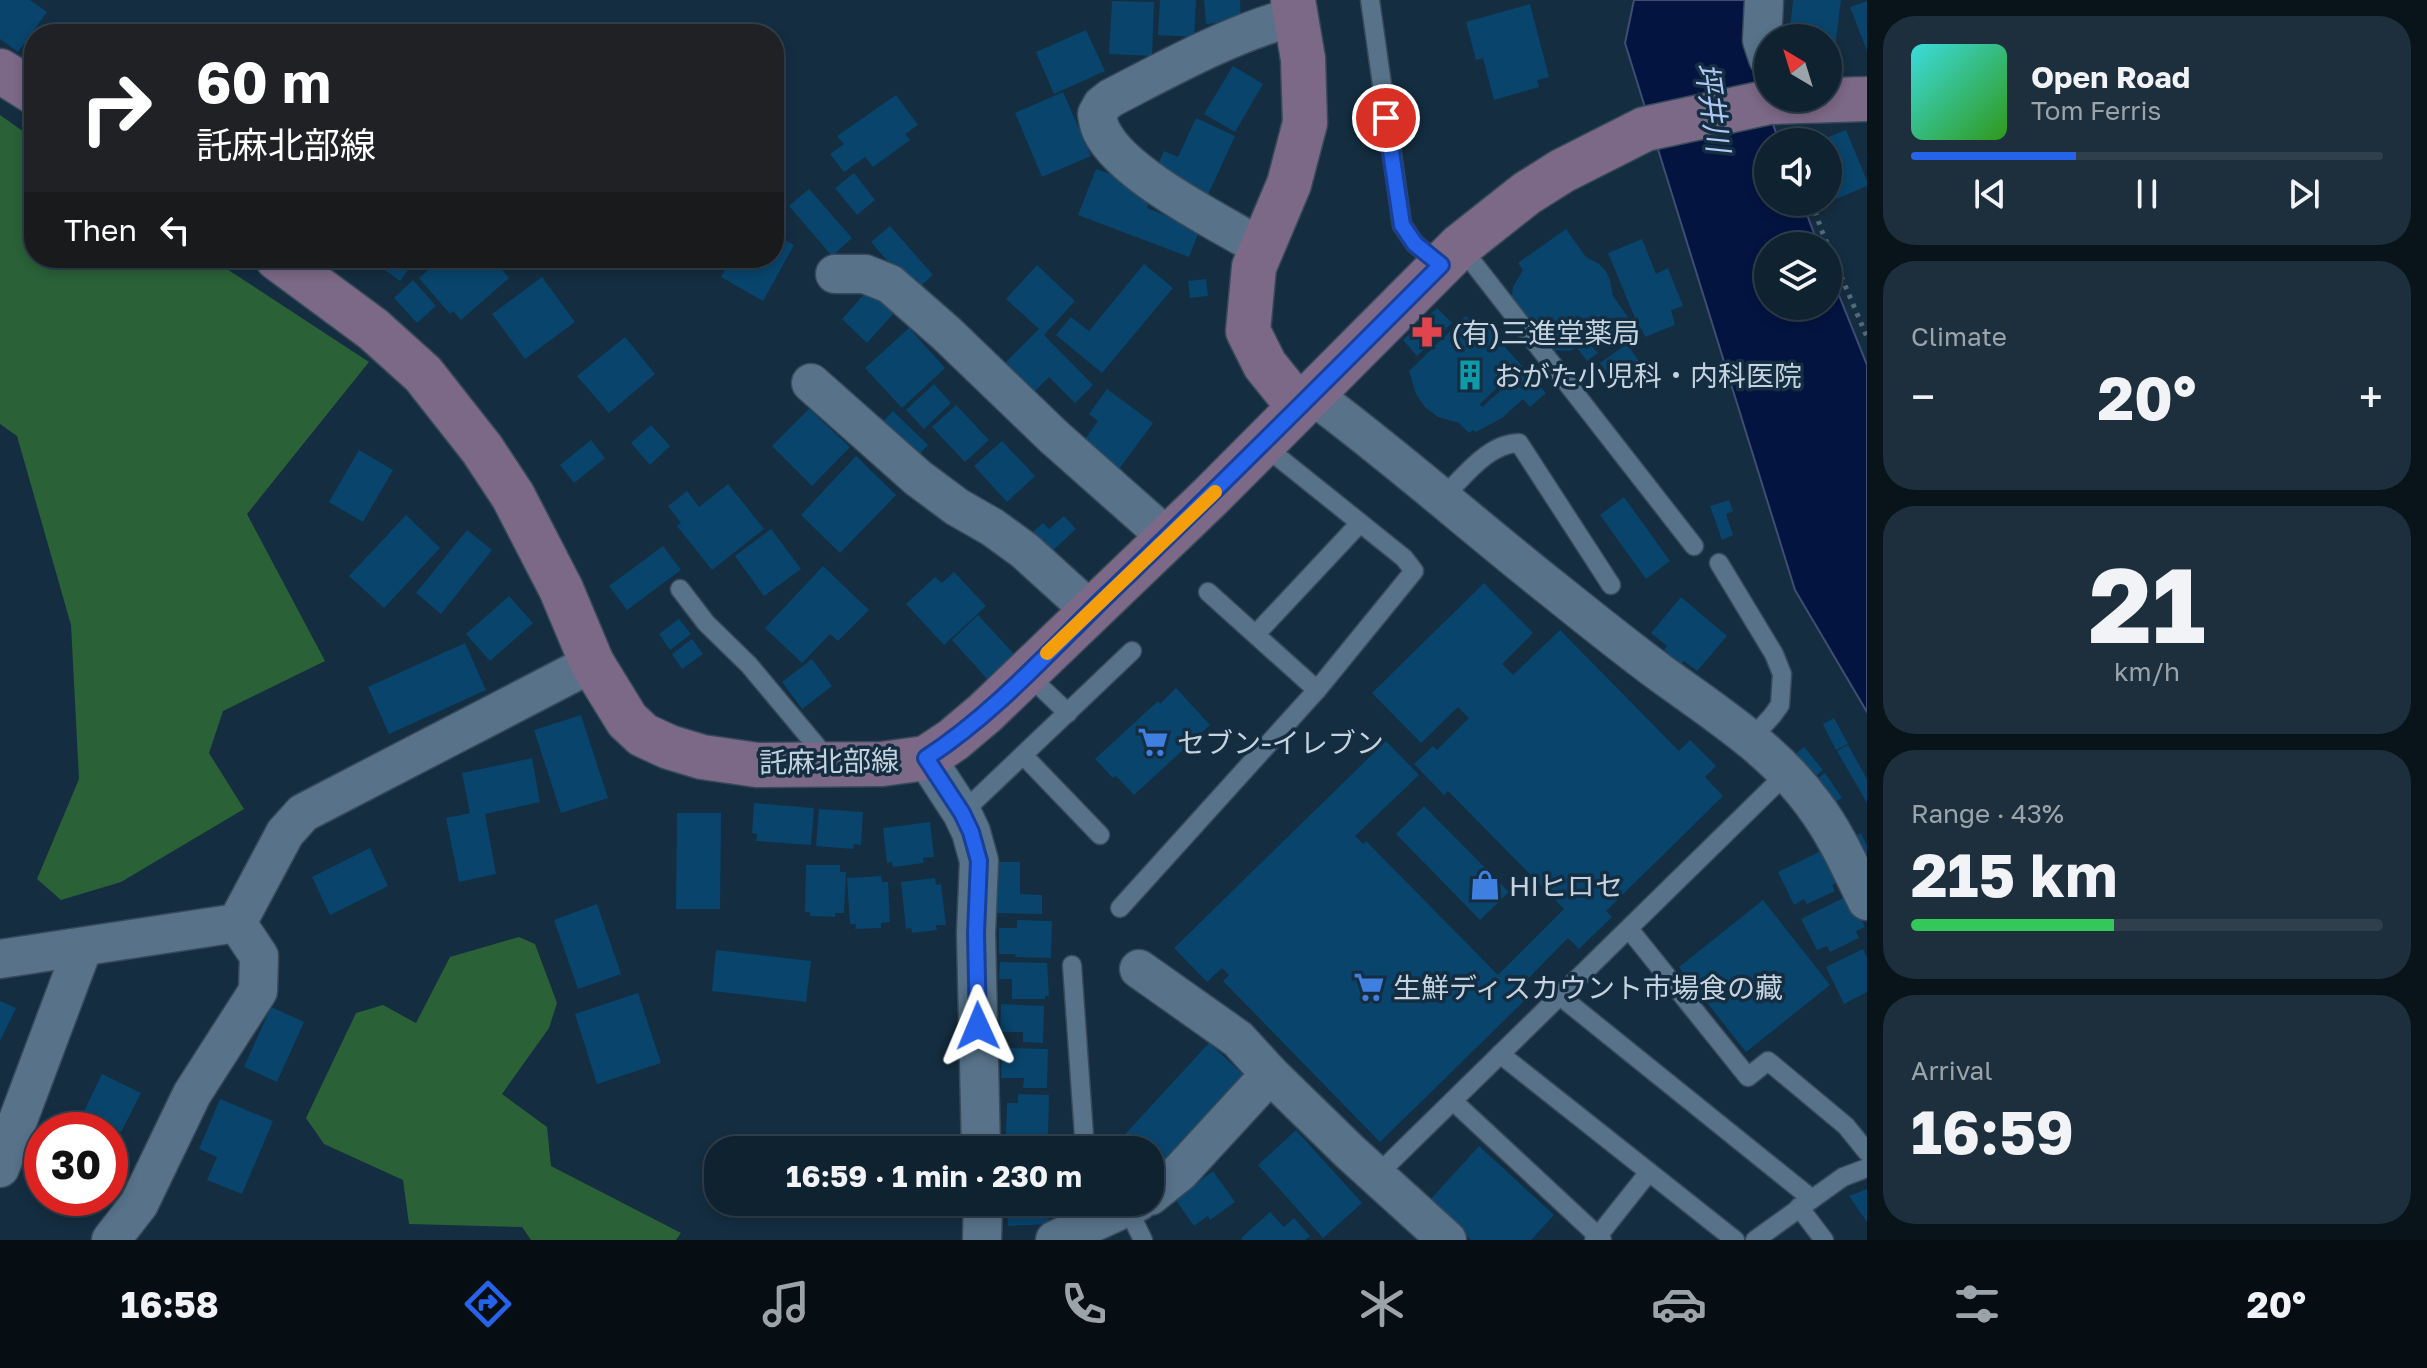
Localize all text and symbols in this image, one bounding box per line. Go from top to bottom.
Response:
north arrow [1754,24,1842,112]
map controls [1754,24,1842,320]
text: 60 m [196,48,331,115]
icon: right [64,56,168,160]
text: Open Road [2031,59,2190,95]
water label: 坪井川 [1689,60,1738,157]
pin [1352,84,1420,152]
text: Tom Ferris [2031,95,2161,126]
icon: arrive [1364,96,1408,140]
text: 託麻北部線 [196,123,376,166]
button: sound [1754,128,1842,216]
icon: previous [1968,172,2012,216]
icon: pause [2125,172,2169,216]
icon: next [2282,172,2326,216]
icon: left [153,208,197,252]
text: Then [64,212,137,248]
button: layers [1754,232,1842,320]
pharmacy icon: (有)三進堂薬局 [1410,315,1444,349]
place label: (有)三進堂薬局 [1451,316,1640,349]
text: Climate [1911,321,2007,352]
building icon: おがた小児科・内科医院 [1453,358,1487,392]
place label: おがた小児科・内科医院 [1494,359,1802,392]
text: 20° [2098,361,2197,433]
text: − [1911,370,1935,423]
text: + [2359,370,2383,423]
text: 21 [2088,541,2206,666]
text: km/h [2114,656,2180,687]
supermarket icon: セブン-イレブン [1136,725,1170,759]
place label: セブン-イレブン [1177,726,1384,759]
street label: 託麻北部線 [759,743,899,779]
text: Range · 43% [1911,798,2064,829]
text: 215 km [1911,838,2117,910]
shop icon: HIヒロセ [1468,868,1502,902]
place label: HIヒロセ [1509,869,1623,902]
supermarket icon: 生鮮ディスカウント市場食の藏 [1352,970,1386,1004]
place label: 生鮮ディスカウント市場食の藏 [1393,971,1783,1004]
position arrow [936,984,1020,1068]
text: Arrival [1911,1055,1992,1086]
text: 16:59 [1911,1095,2074,1167]
speed limit sign: 30 [24,1112,128,1216]
text: 16:59 · 1 min · 230 m [786,1158,1082,1194]
icon: directions [460,1276,516,1332]
icon: music [758,1276,814,1332]
icon: phone [1056,1276,1112,1332]
icon: climate [1354,1276,1410,1332]
icon: car [1651,1276,1707,1332]
icon: filters [1949,1276,2005,1332]
text: 16:58 [121,1283,219,1326]
text: 20° [2247,1283,2306,1326]

